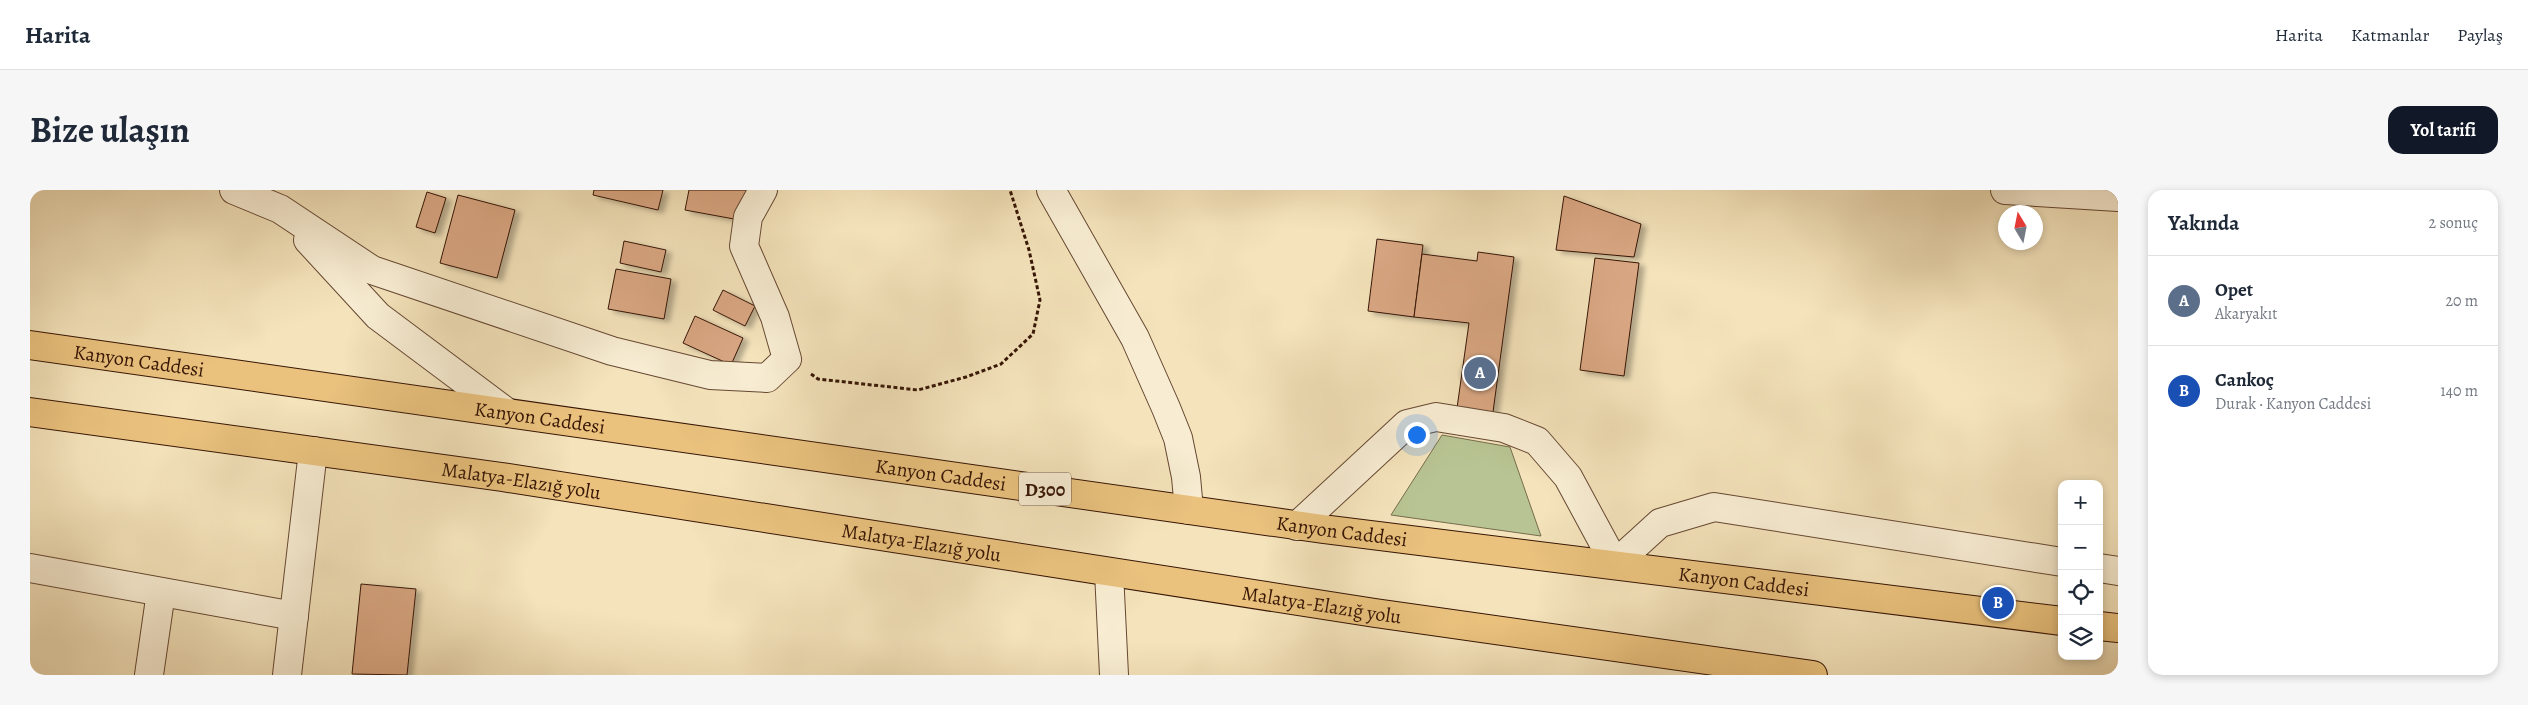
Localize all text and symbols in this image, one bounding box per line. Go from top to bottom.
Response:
text: Harita [25,19,91,51]
text: Harita [2275,23,2323,47]
text: Katmanlar [2351,23,2429,47]
text: Paylaş [2457,23,2503,47]
text: Bize ulaşın [30,106,190,154]
button: Yol tarifi [2388,106,2498,154]
north arrow [1998,205,2043,250]
text: Yakında [2168,209,2239,237]
text: 2 sonuç [2429,212,2478,234]
text: Opet [2215,277,2253,303]
text: A [2179,290,2189,312]
text: 20 m [2445,290,2478,312]
text: Akaryakıt [2215,303,2278,325]
street label: Kanyon Caddesi [72,338,206,384]
pin: A [1464,354,1496,392]
text: Cankoç [2215,367,2274,393]
text: B [2179,380,2189,402]
text: 140 m [2440,380,2478,402]
text: Durak · Kanyon Caddesi [2215,393,2371,415]
street label: Kanyon Caddesi [473,395,607,441]
your location [1404,422,1430,448]
street label: Kanyon Caddesi [874,452,1008,498]
street label: Malatya-Elazığ yolu [440,456,603,506]
road number: D300 [1019,472,1071,506]
map controls [2058,480,2103,660]
button: + [2058,480,2103,525]
street label: Kanyon Caddesi [1275,510,1409,553]
street label: Malatya-Elazığ yolu [840,517,1003,569]
button: − [2058,525,2103,570]
street label: Kanyon Caddesi [1677,560,1811,603]
button: locate [2058,570,2103,615]
street label: Malatya-Elazığ yolu [1240,579,1403,631]
pin: B [1982,584,2014,622]
button: layers [2058,615,2103,660]

